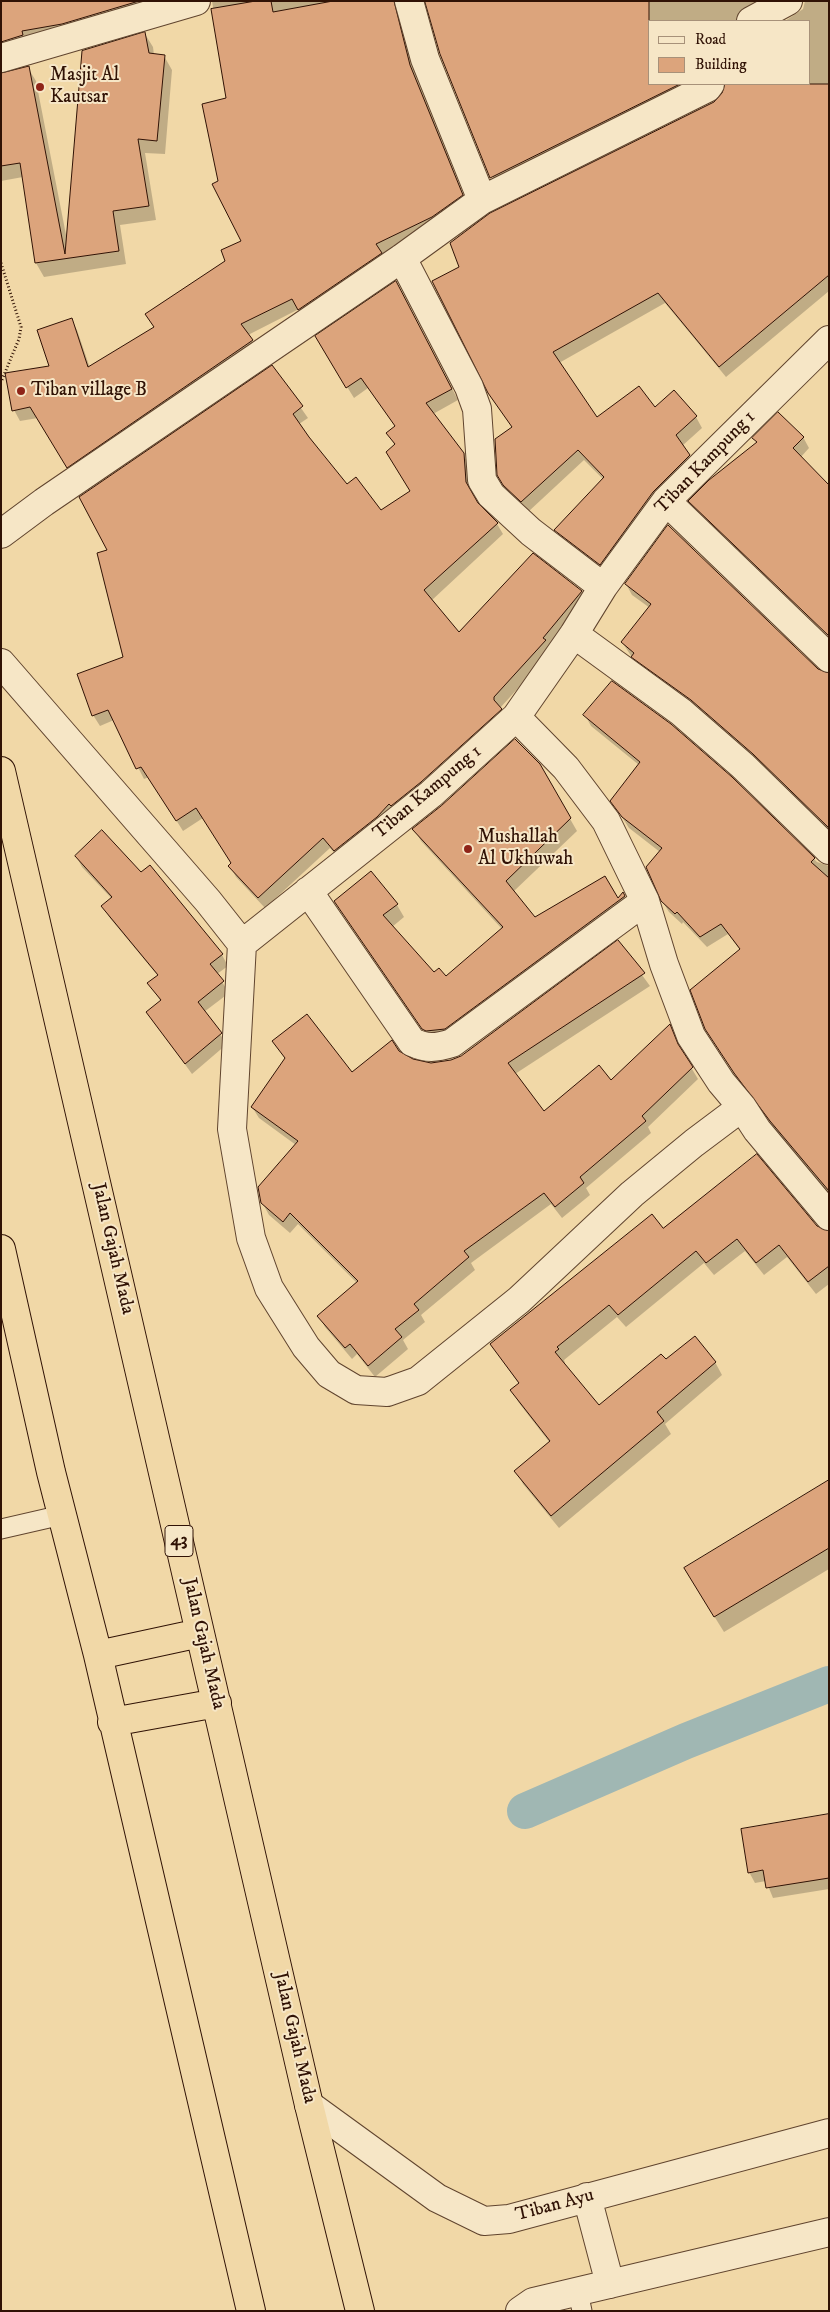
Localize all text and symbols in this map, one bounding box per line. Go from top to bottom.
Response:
legend [648,20,810,85]
text: Road [695,30,726,49]
text: Building [695,55,747,74]
place label: Masjit Al Kautsar [50,65,119,109]
marker: Masjit Al Kautsar [34,81,46,93]
place label: Tiban village B [31,380,147,402]
marker: Tiban village B [15,385,27,397]
street label: Tiban Kampung 1 [651,407,761,519]
street label: Tiban Kampung 1 [369,741,487,845]
place label: Mushallah Al Ukhuwah [478,827,573,871]
marker: Mushallah Al Ukhuwah [462,843,474,855]
street label: Jalan Gajah Mada [86,1181,138,1317]
road number: 43 [165,1525,193,1556]
street label: Jalan Gajah Mada [177,1576,229,1712]
street label: Jalan Gajah Mada [268,1970,320,2106]
street label: Tiban Ayu [513,2185,597,2227]

